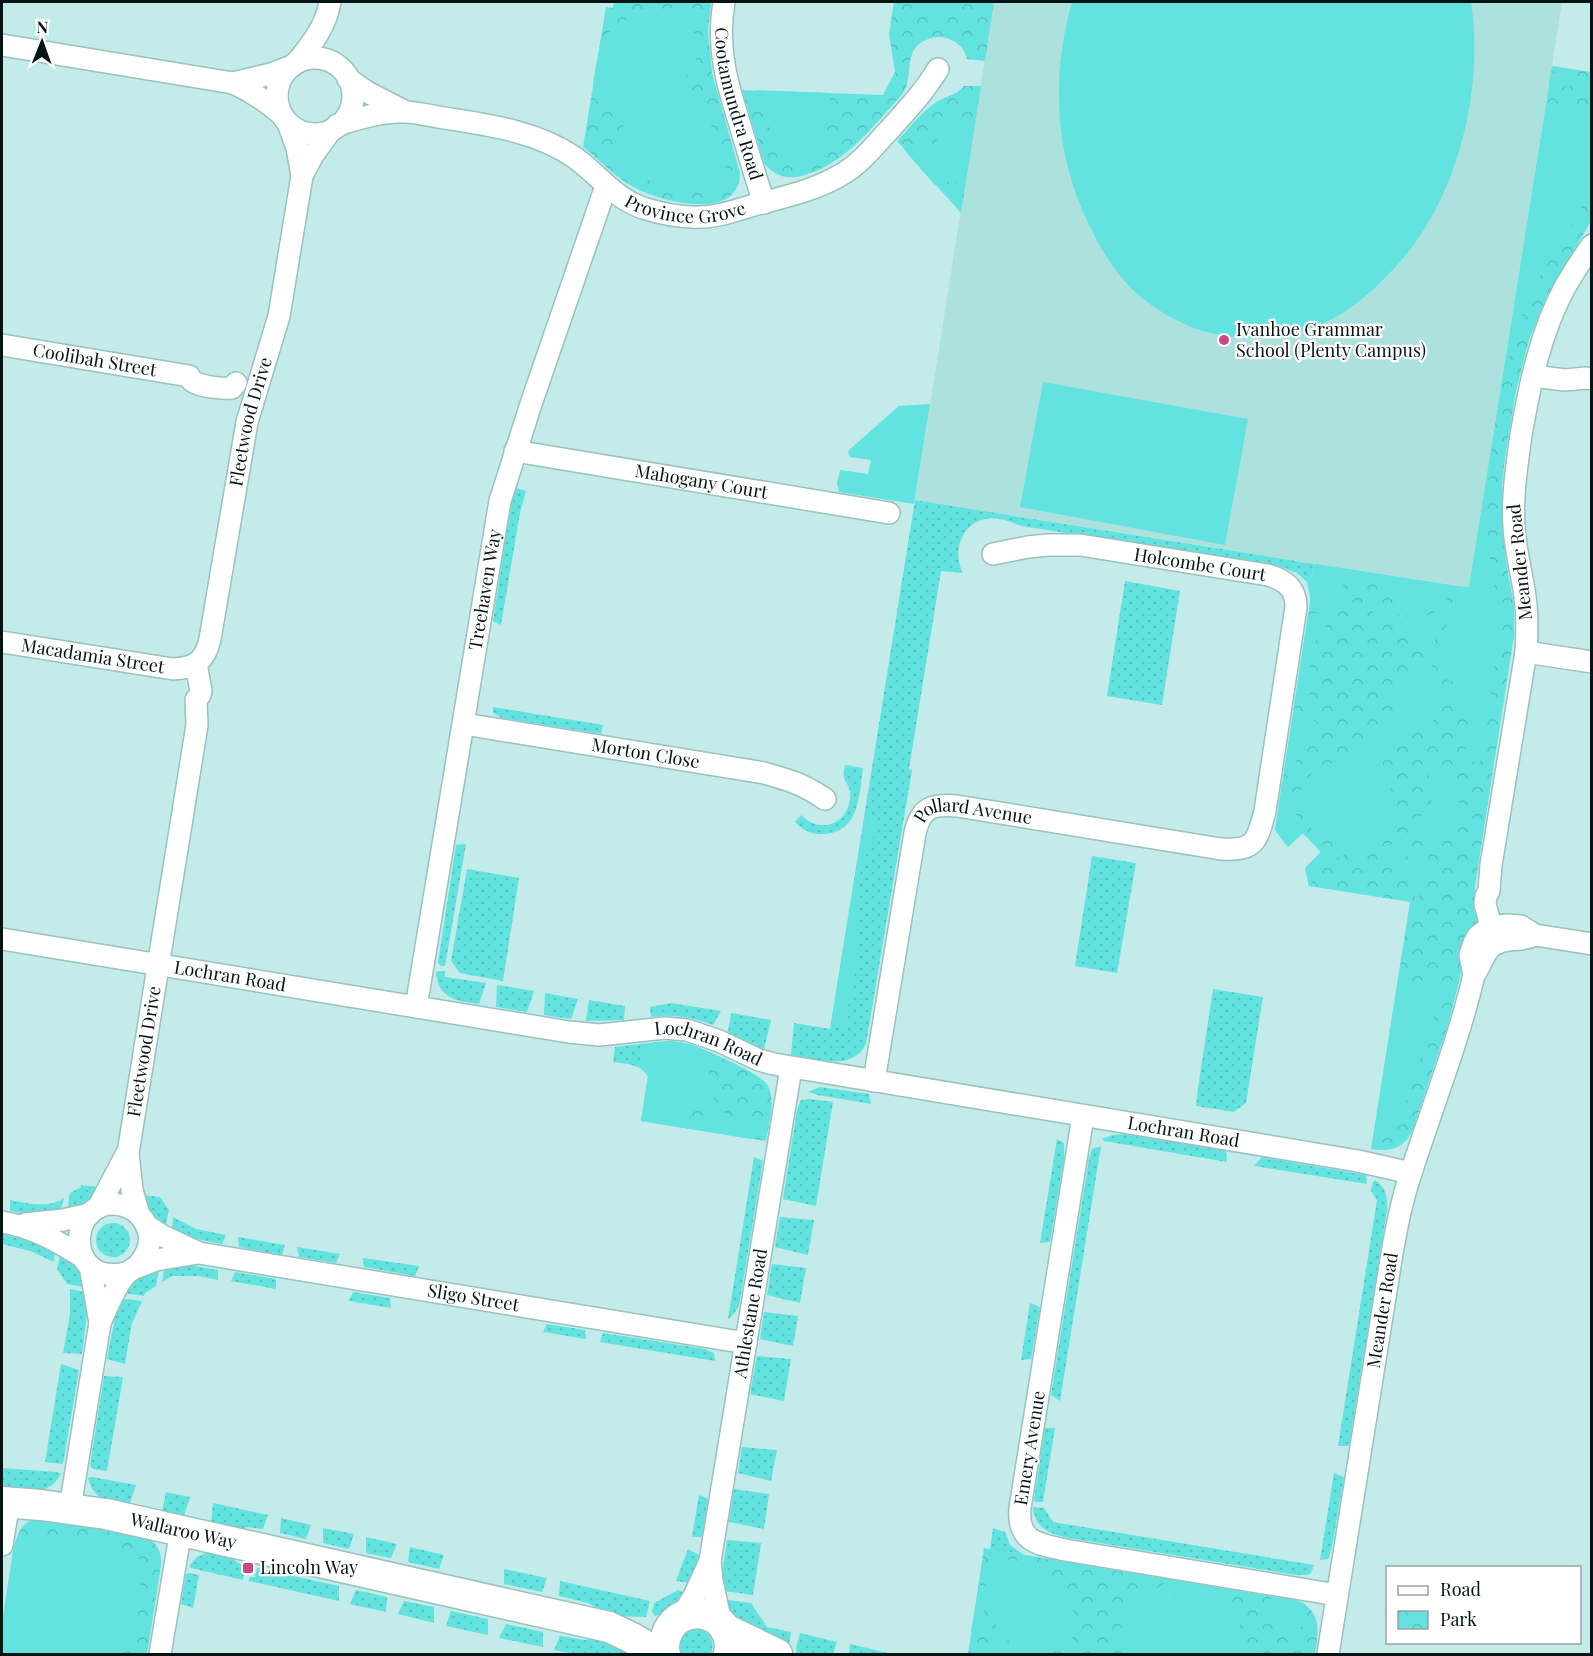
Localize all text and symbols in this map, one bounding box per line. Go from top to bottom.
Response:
north arrow [12,12,72,72]
text: N [36,16,49,37]
street label: Cootamundra Road [710,27,769,184]
street label: Province Grove [621,189,748,228]
place label: Ivanhoe Grammar School (Plenty Campus) [1236,317,1426,362]
marker: Ivanhoe Grammar School (Plenty Campus) [1217,333,1231,347]
street label: Coolibah Street [31,337,159,382]
street label: Fleetwood Drive [223,354,277,488]
street label: Mahogany Court [633,458,770,504]
street label: Meander Road [1501,502,1537,621]
street label: Treehaven Way [462,527,506,652]
street label: Holcombe Court [1132,542,1269,586]
street label: Macadamia Street [20,632,167,679]
street label: Morton Close [590,732,702,773]
street label: Pollard Avenue [907,792,1034,829]
street label: Lochran Road [172,954,288,996]
street label: Fleetwood Drive [121,984,166,1118]
street label: Lochran Road [653,1015,767,1071]
street label: Lochran Road [1126,1110,1242,1152]
street label: Athlestane Road [727,1246,772,1381]
street label: Meander Road [1361,1250,1403,1370]
street label: Sligo Street [426,1278,521,1317]
street label: Emery Avenue [1008,1389,1050,1507]
street label: Wallaroo Way [127,1507,239,1554]
place label: Lincoln Way [260,1555,358,1579]
marker: Lincoln Way [241,1561,255,1575]
legend [1386,1566,1581,1644]
text: Road [1440,1577,1481,1601]
text: Park [1440,1607,1477,1631]

